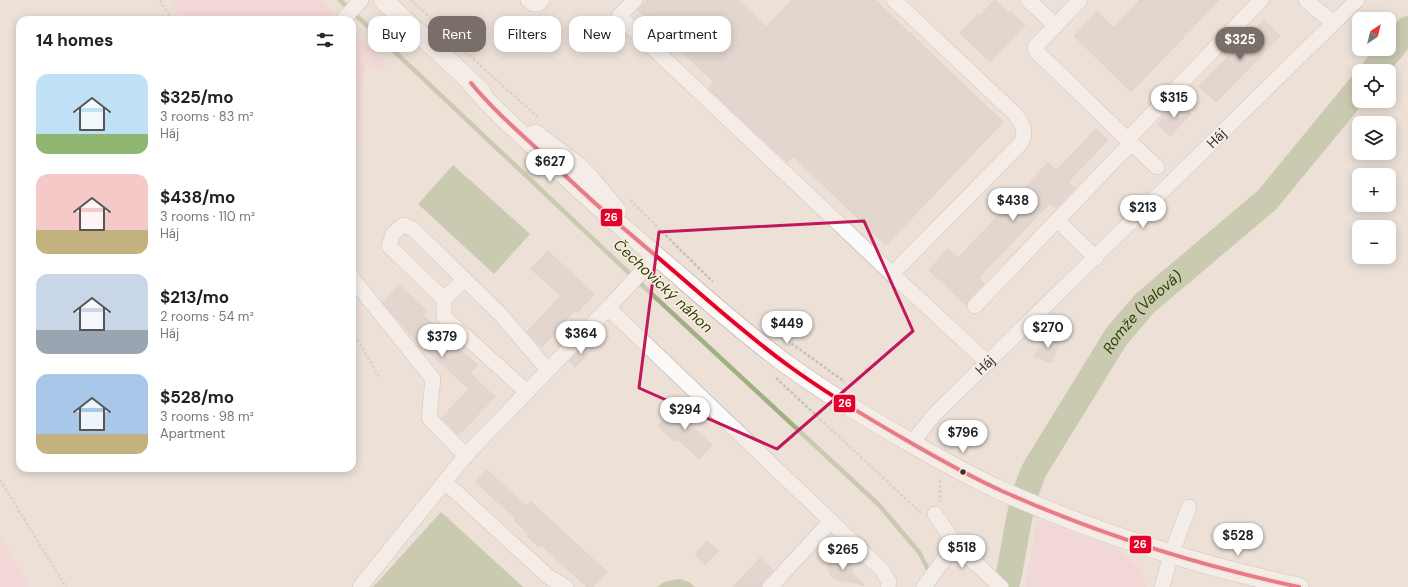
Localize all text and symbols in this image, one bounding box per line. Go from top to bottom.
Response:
north arrow [1352,12,1396,56]
map controls [1352,12,1396,264]
chip: Buy [368,16,420,52]
chip: Rent [428,16,486,52]
chip: Filters [494,16,561,52]
chip: New [569,16,625,52]
chip: Apartment [633,16,731,52]
pin: $325 [1216,27,1264,61]
text: 14 homes [36,29,113,51]
icon: filters [314,29,336,51]
text: $325 [1224,31,1256,48]
button: locate [1352,64,1396,108]
pin: $315 [1150,85,1198,119]
text: $325/mo [160,86,234,108]
text: $315 [1160,89,1188,106]
icon: home [68,90,116,138]
text: 3 rooms · 83 m² [160,108,254,125]
button: layers [1352,116,1396,160]
street label: Háj [1203,124,1230,152]
text: Háj [160,125,179,142]
pin: $627 [526,149,574,183]
text: $627 [535,153,565,170]
button: + [1352,168,1396,212]
text: $438/mo [160,186,235,208]
pin: $438 [989,188,1037,222]
icon: home [68,190,116,238]
text: $438 [997,192,1029,209]
pin: $213 [1119,195,1167,229]
text: $213 [1129,199,1157,216]
text: 3 rooms · 110 m² [160,208,255,225]
line badge: 26 [600,208,623,227]
text: 26 [604,210,618,224]
button: − [1352,220,1396,264]
text: Háj [160,225,179,242]
water label: Čechovický náhon [609,235,717,337]
water label: Romže (Valová) [1098,266,1186,357]
text: $213/mo [160,286,229,308]
icon: home [68,290,116,338]
text: 2 rooms · 54 m² [160,308,254,325]
pin: $449 [763,311,811,345]
text: $449 [770,315,804,332]
pin: $270 [1024,315,1072,349]
text: $270 [1032,319,1064,336]
pin: $364 [557,321,605,355]
pin: $379 [418,324,466,358]
text: Háj [160,325,179,342]
text: $364 [565,325,597,342]
text: $379 [427,328,457,345]
street label: Háj [971,351,999,379]
text: $528/mo [160,386,234,408]
icon: home [68,390,116,438]
line badge: 26 [833,394,856,413]
text: 26 [838,396,852,410]
pin: $294 [661,397,709,431]
text: $294 [669,401,701,418]
text: 3 rooms · 98 m² [160,408,254,425]
pin: $796 [939,420,987,454]
text: $796 [947,424,979,441]
text: Apartment [160,425,225,442]
unlabelled marker [958,467,968,477]
pin: $528 [1214,523,1262,557]
text: $528 [1222,527,1254,544]
pin: $518 [938,535,986,569]
line badge: 26 [1129,535,1152,554]
pin: $265 [819,537,867,571]
text: 26 [1133,537,1147,551]
text: $518 [948,539,976,556]
text: $265 [827,541,859,558]

